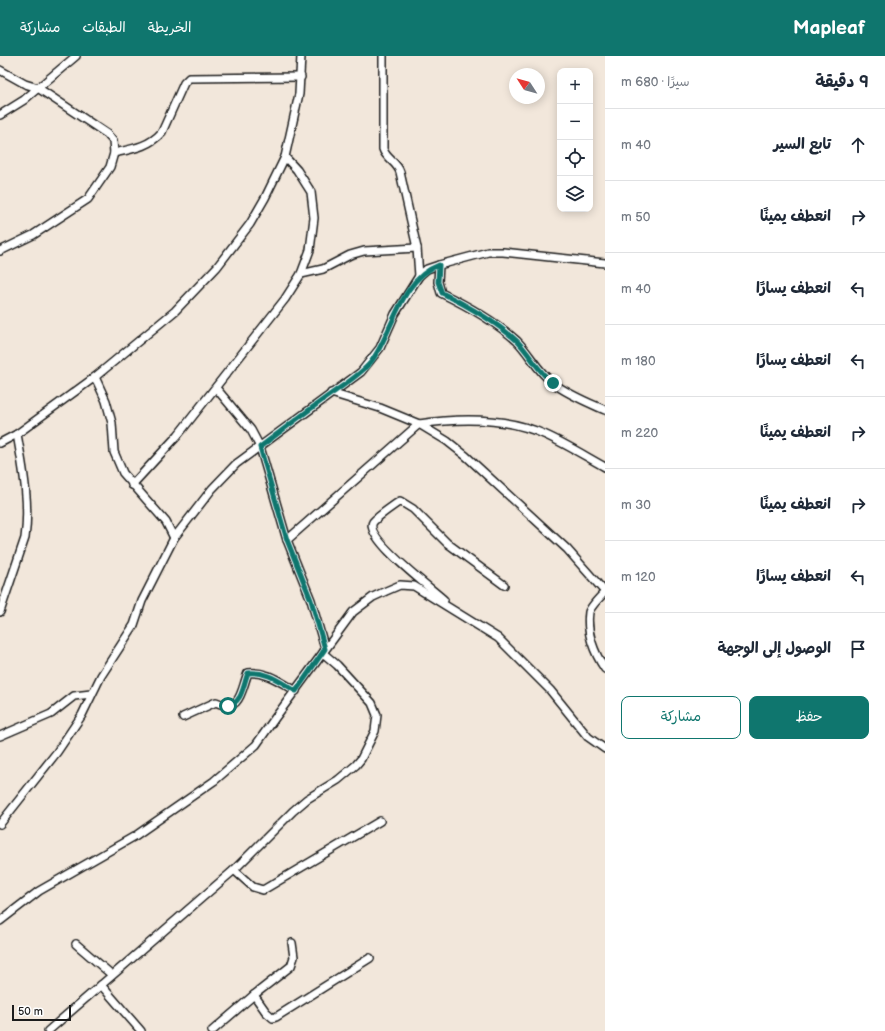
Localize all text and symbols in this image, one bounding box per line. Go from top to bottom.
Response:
text: Mapleaf [793,17,865,40]
text: مشاركة [20,19,60,36]
text: الطبقات [82,19,126,36]
text: الخريطة [148,19,191,36]
north arrow [509,68,545,104]
map controls [557,68,593,212]
button: + [557,68,593,104]
text: 9 دقيقة [815,72,869,92]
text: سيرًا · 680 m [621,74,690,90]
button: − [557,104,593,140]
icon: ahead [847,134,869,156]
text: تابع السير [773,135,831,154]
text: 40 m [621,137,651,153]
button: locate [557,140,593,176]
button: layers [557,176,593,212]
icon: right [847,206,869,228]
text: انعطف يمينًا [760,207,831,226]
text: 50 m [621,209,650,225]
icon: left [847,278,869,300]
text: انعطف يسارًا [756,279,831,298]
text: 40 m [621,281,651,297]
icon: left [847,350,869,372]
text: انعطف يسارًا [756,351,831,370]
text: 180 m [621,353,656,369]
route end [544,374,562,392]
icon: right [847,422,869,444]
text: انعطف يمينًا [760,423,831,442]
text: 220 m [621,425,658,441]
icon: right [847,494,869,516]
text: انعطف يمينًا [760,495,831,514]
text: 30 m [621,497,651,513]
icon: left [847,566,869,588]
text: انعطف يسارًا [756,567,831,586]
text: 120 m [621,569,656,585]
icon: arrive [847,638,869,660]
text: الوصول إلى الوجهة [717,639,831,658]
button: مشاركة [621,696,741,739]
button: حفظ [749,696,869,739]
route start [219,697,237,715]
scale bar [12,1003,71,1022]
text: 50 m [18,1005,43,1018]

